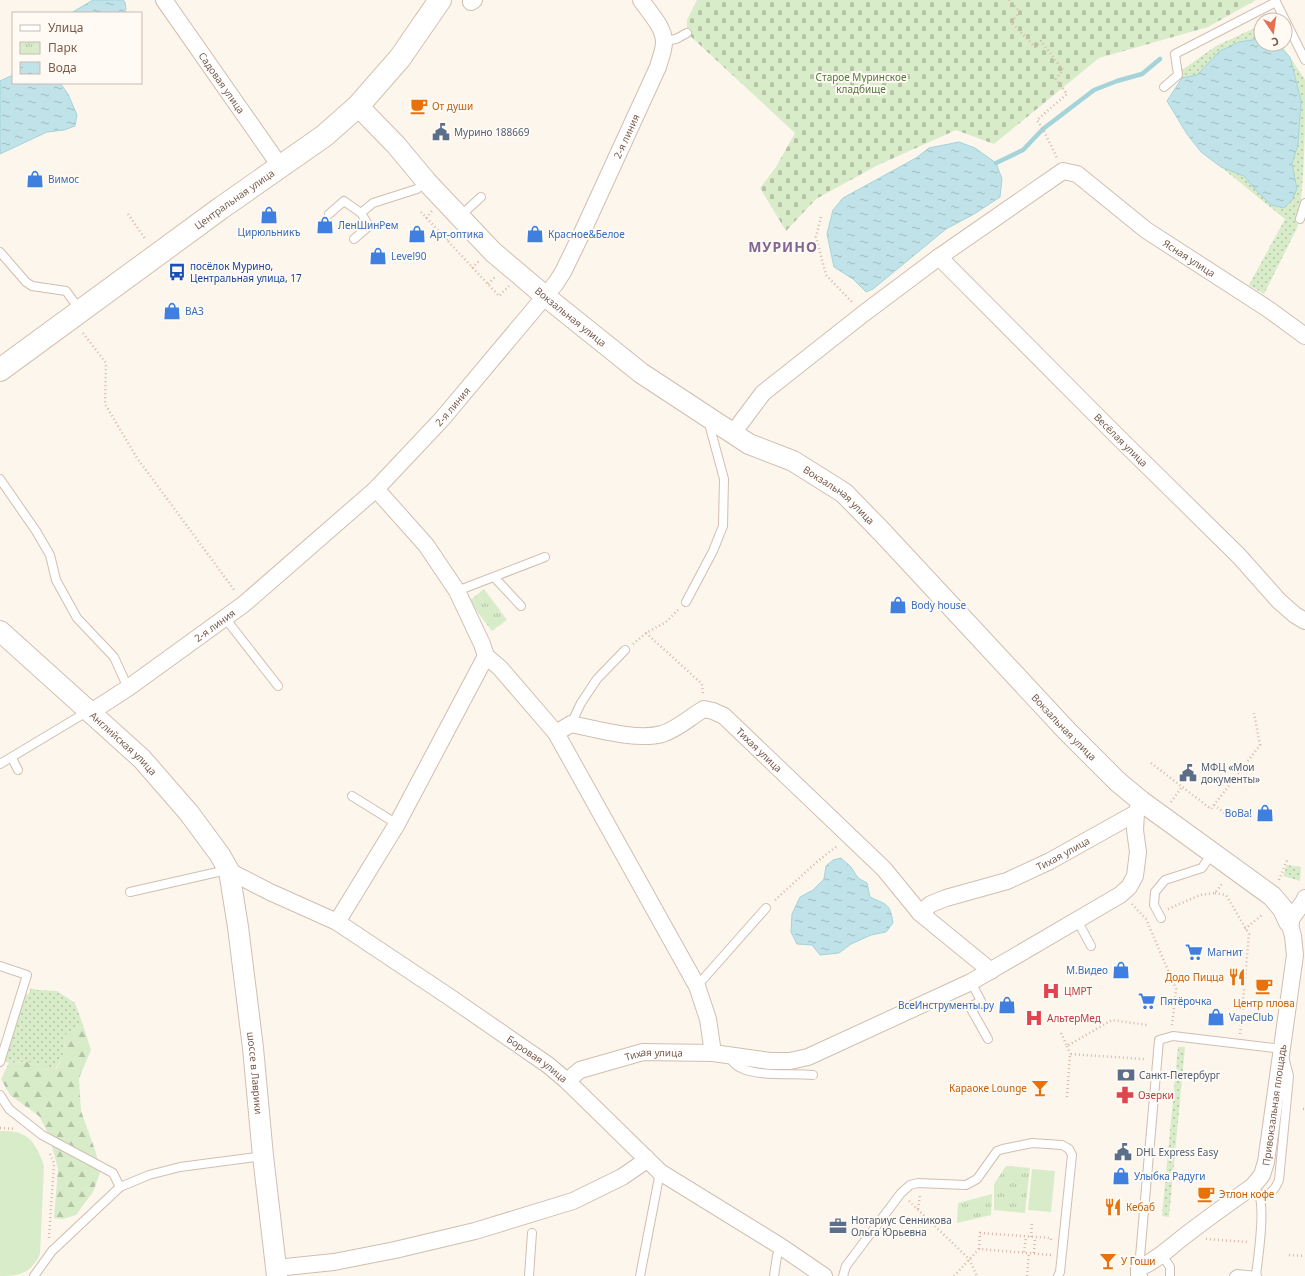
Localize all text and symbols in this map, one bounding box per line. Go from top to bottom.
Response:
legend [12,12,142,84]
north arrow [1253,12,1293,52]
text: Улица [48,19,83,36]
text: С [1270,34,1281,50]
text: Парк [48,39,78,56]
street label: Садовая улица [196,49,248,116]
text: Вода [48,59,77,76]
park label: Старое Муринское кладбище [816,70,907,96]
cafe icon: От души [409,96,429,116]
place label: От души [432,99,473,113]
street label: 2-я линия [610,112,643,161]
public building icon: Мурино 188669 [431,122,451,142]
place label: Мурино 188669 [454,125,530,139]
street label: Центральная улица [191,166,277,232]
shop icon: Вимос [25,169,45,189]
place label: Вимос [48,172,79,186]
shop icon: Цирюльникъ [259,205,279,225]
shop icon: ЛенШинРем [315,215,335,235]
place label: ЛенШинРем [338,218,398,232]
shop icon: Арт-оптика [407,224,427,244]
shop icon: Красное&Белое [525,224,545,244]
place label: Цирюльникъ [238,225,300,239]
place label: Арт-оптика [430,227,484,241]
place label: Красное&Белое [548,227,625,241]
street label: Ясная улица [1160,236,1218,280]
district label: МУРИНО [748,237,818,256]
shop icon: Level90 [368,246,388,266]
place label: Level90 [391,249,427,263]
place label: посёлок Мурино, Центральная улица, 17 [190,259,302,285]
bus stop icon: посёлок Мурино, Центральная улица, 17 [167,262,187,282]
street label: Вокзальная улица [532,284,609,350]
shop icon: ВАЗ [162,301,182,321]
place label: ВАЗ [185,304,204,318]
street label: 2-я линия [432,384,473,429]
street label: Весёлая улица [1091,410,1151,470]
street label: Вокзальная улица [801,462,878,527]
shop icon: Body house [888,595,908,615]
place label: Body house [911,598,967,612]
street label: 2-я линия [191,606,238,645]
street label: Вокзальная улица [1029,690,1100,764]
street label: Английская улица [87,708,160,778]
street label: Тихая улица [733,724,785,775]
place label: МФЦ «Мои документы» [1201,760,1260,786]
public building icon: МФЦ «Мои документы» [1178,763,1198,783]
shop icon: ВоВа! [1255,803,1275,823]
place label: ВоВа! [1225,806,1252,820]
street label: Тихая улица [1034,833,1092,873]
supermarket icon: Магнит [1184,942,1204,962]
place label: Магнит [1207,945,1243,959]
shop icon: М.Видео [1111,960,1131,980]
place label: М.Видео [1066,963,1108,977]
restaurant icon: Додо Пицца [1227,967,1247,987]
place label: Додо Пицца [1165,970,1224,984]
cafe icon: Центр плова [1254,976,1274,996]
hospital icon: ЦМРТ [1041,981,1061,1001]
place label: ЦМРТ [1064,984,1093,998]
supermarket icon: Пятёрочка [1137,991,1157,1011]
place label: Пятёрочка [1160,994,1212,1008]
shop icon: ВсеИнструменты.ру [997,995,1017,1015]
place label: Центр плова [1233,996,1295,1010]
place label: ВсеИнструменты.ру [898,998,995,1012]
shop icon: VapeClub [1206,1007,1226,1027]
hospital icon: АльтерМед [1024,1008,1044,1028]
place label: VapeClub [1229,1010,1273,1024]
place label: АльтерМед [1047,1011,1101,1025]
street label: шоссе в Лаврики [244,1031,266,1115]
street label: Боровая улица [504,1032,571,1086]
street label: Привокзальная площадь [1259,1043,1289,1167]
street label: Тихая улица [623,1045,683,1064]
bank icon: Санкт-Петербург [1116,1065,1136,1085]
place label: Санкт-Петербург [1139,1068,1221,1082]
bar icon: Караоке Lounge [1030,1078,1050,1098]
place label: Караоке Lounge [949,1081,1027,1095]
pharmacy icon: Озерки [1115,1085,1135,1105]
place label: Озерки [1138,1088,1174,1102]
public building icon: DHL Express Easy [1113,1142,1133,1162]
place label: DHL Express Easy [1136,1145,1219,1159]
shop icon: Улыбка Радуги [1111,1166,1131,1186]
place label: Улыбка Радуги [1134,1169,1205,1183]
cafe icon: Этлон кофе [1196,1184,1216,1204]
place label: Этлон кофе [1219,1187,1275,1201]
restaurant icon: Кебаб [1103,1197,1123,1217]
place label: Кебаб [1126,1200,1155,1214]
place label: Нотариус Сенникова Ольга Юрьевна [851,1213,952,1239]
office icon: Нотариус Сенникова Ольга Юрьевна [828,1216,848,1236]
bar icon: У Гоши [1098,1251,1118,1271]
place label: У Гоши [1121,1254,1156,1268]

